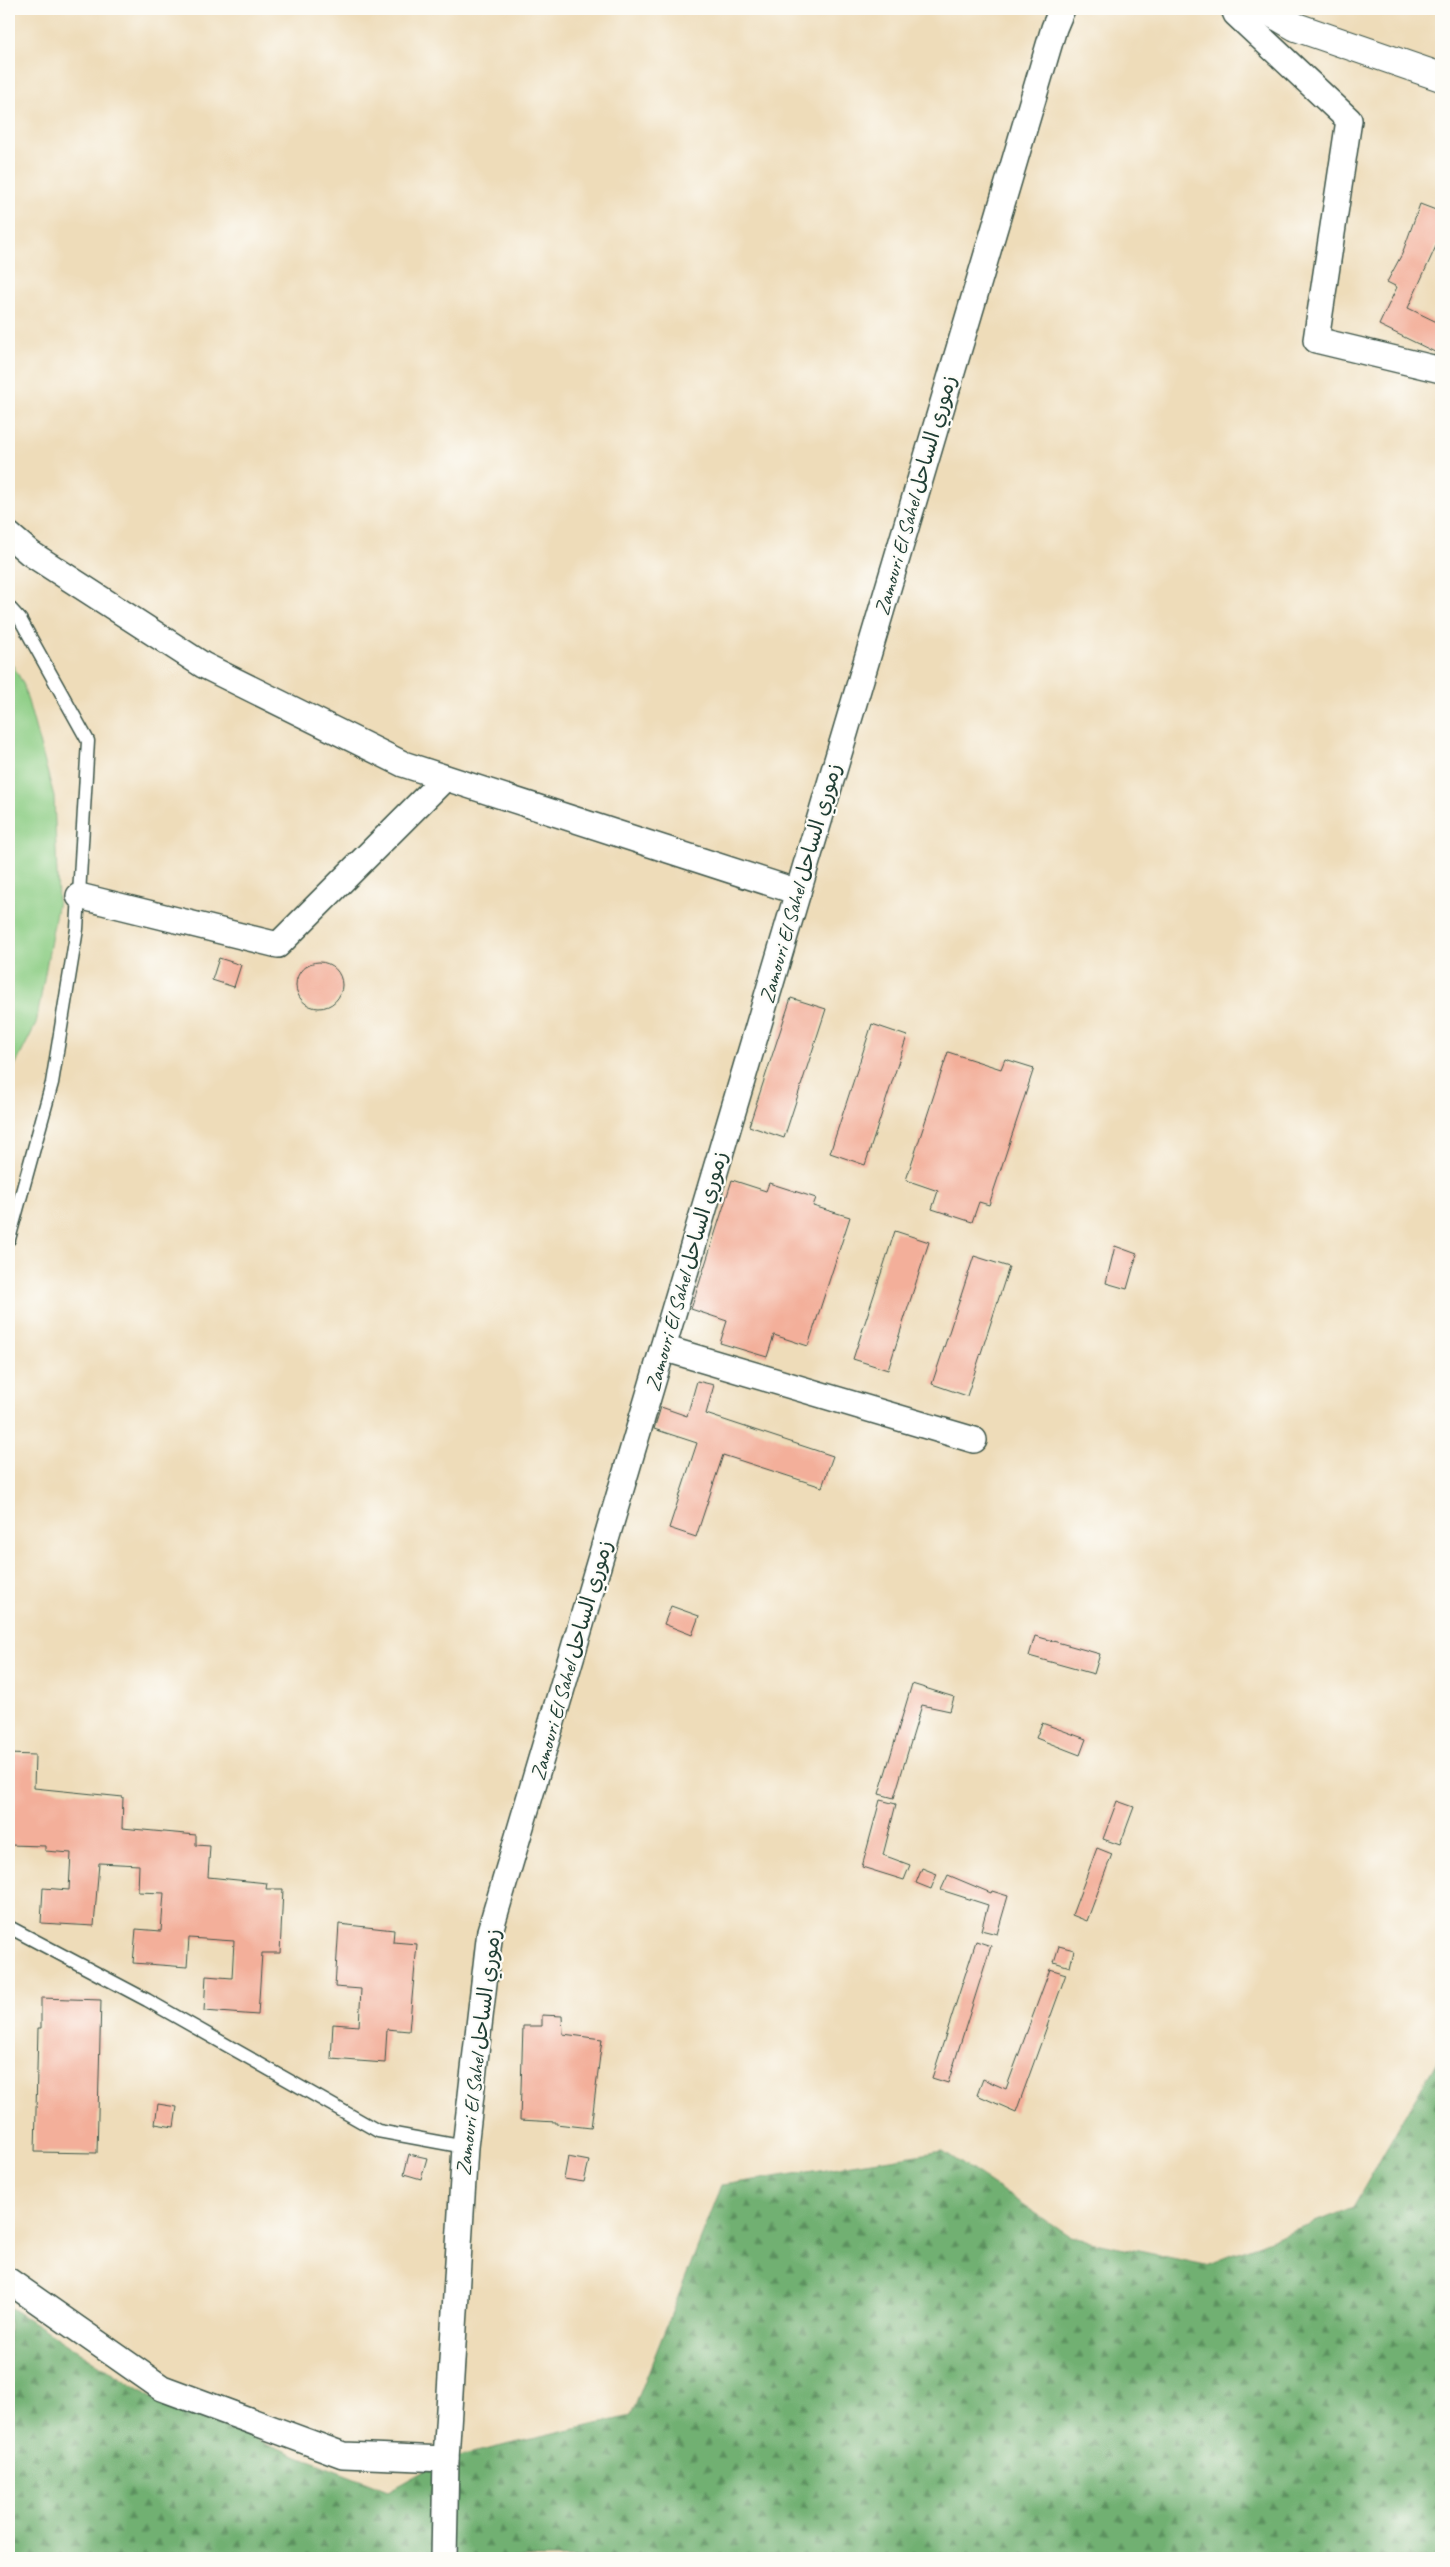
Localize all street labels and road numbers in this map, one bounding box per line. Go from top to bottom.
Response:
street label: Zamouri El Sahel زموري الساحل [868,372,964,619]
street label: Zamouri El Sahel زموري الساحل [753,760,849,1007]
street label: Zamouri El Sahel زموري الساحل [639,1148,735,1395]
street label: Zamouri El Sahel زموري الساحل [524,1537,620,1784]
street label: Zamouri El Sahel زموري الساحل [450,1927,508,2177]

